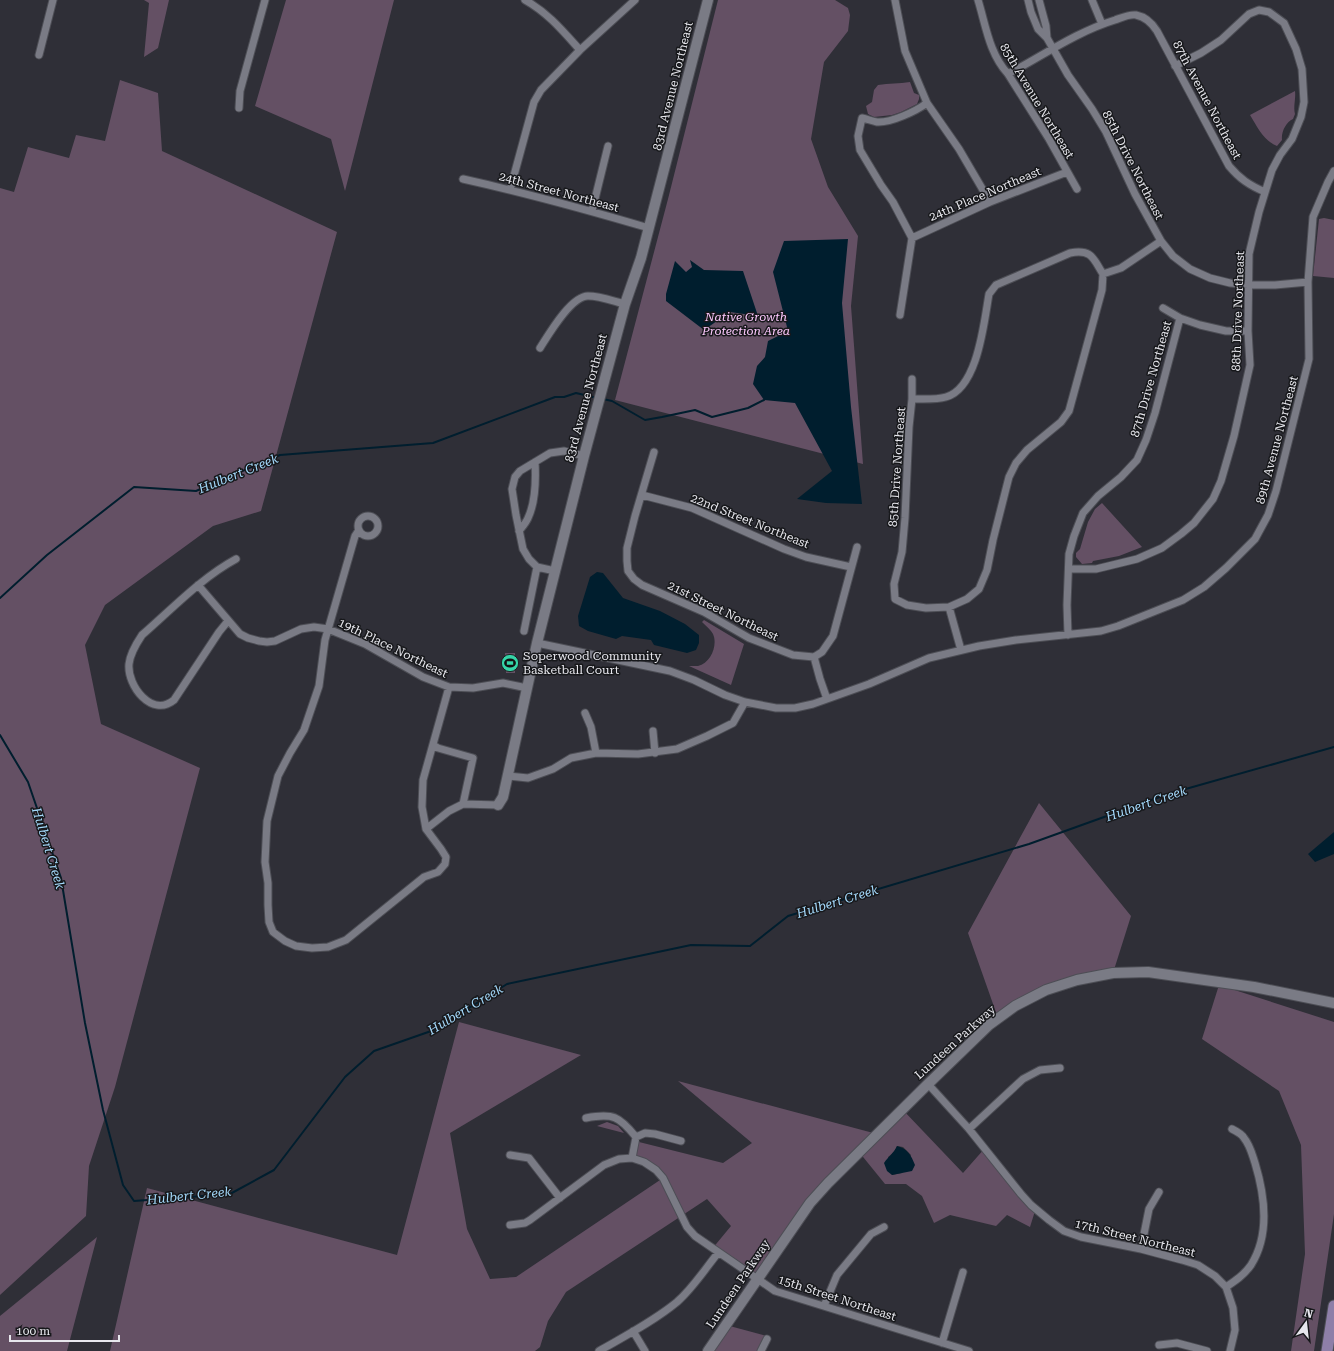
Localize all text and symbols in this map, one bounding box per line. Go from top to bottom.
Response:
street label: 83rd Avenue Northeast [650,20,696,152]
street label: 87th Avenue Northeast [1170,38,1244,162]
street label: 85th Avenue Northeast [997,41,1077,162]
street label: 85th Drive Northeast [1099,108,1167,222]
street label: 24th Place Northeast [927,164,1044,224]
street label: 24th Street Northeast [498,169,621,215]
street label: 88th Drive Northeast [1229,250,1247,371]
park label: Native Growth Protection Area [701,310,790,338]
street label: 87th Drive Northeast [1128,319,1174,439]
street label: 83rd Avenue Northeast [562,332,610,464]
street label: 89th Avenue Northeast [1253,374,1301,506]
street label: 85th Drive Northeast [886,406,908,528]
water label: Hulbert Creek [195,450,281,497]
street label: 22nd Street Northeast [689,491,812,551]
street label: 21st Street Northeast [665,578,781,644]
street label: 19th Place Northeast [336,615,451,681]
place label: Soperwood Community Basketball Court [523,649,662,677]
sports icon: Soperwood Community Basketball Court [500,653,520,673]
water label: Hulbert Creek [1103,782,1190,825]
water label: Hulbert Creek [29,804,68,892]
water label: Hulbert Creek [793,882,881,921]
water label: Hulbert Creek [424,981,506,1038]
street label: Lundeen Parkway [912,1001,999,1082]
water label: Hulbert Creek [145,1184,233,1207]
street label: 17th Street Northeast [1073,1216,1197,1260]
street label: Lundeen Parkway [703,1236,773,1331]
street label: 15th Street Northeast [776,1272,898,1324]
north arrow [1286,1303,1326,1343]
text: N [1303,1306,1315,1321]
scale bar [10,1317,119,1343]
text: 100 m [16,1324,50,1338]

